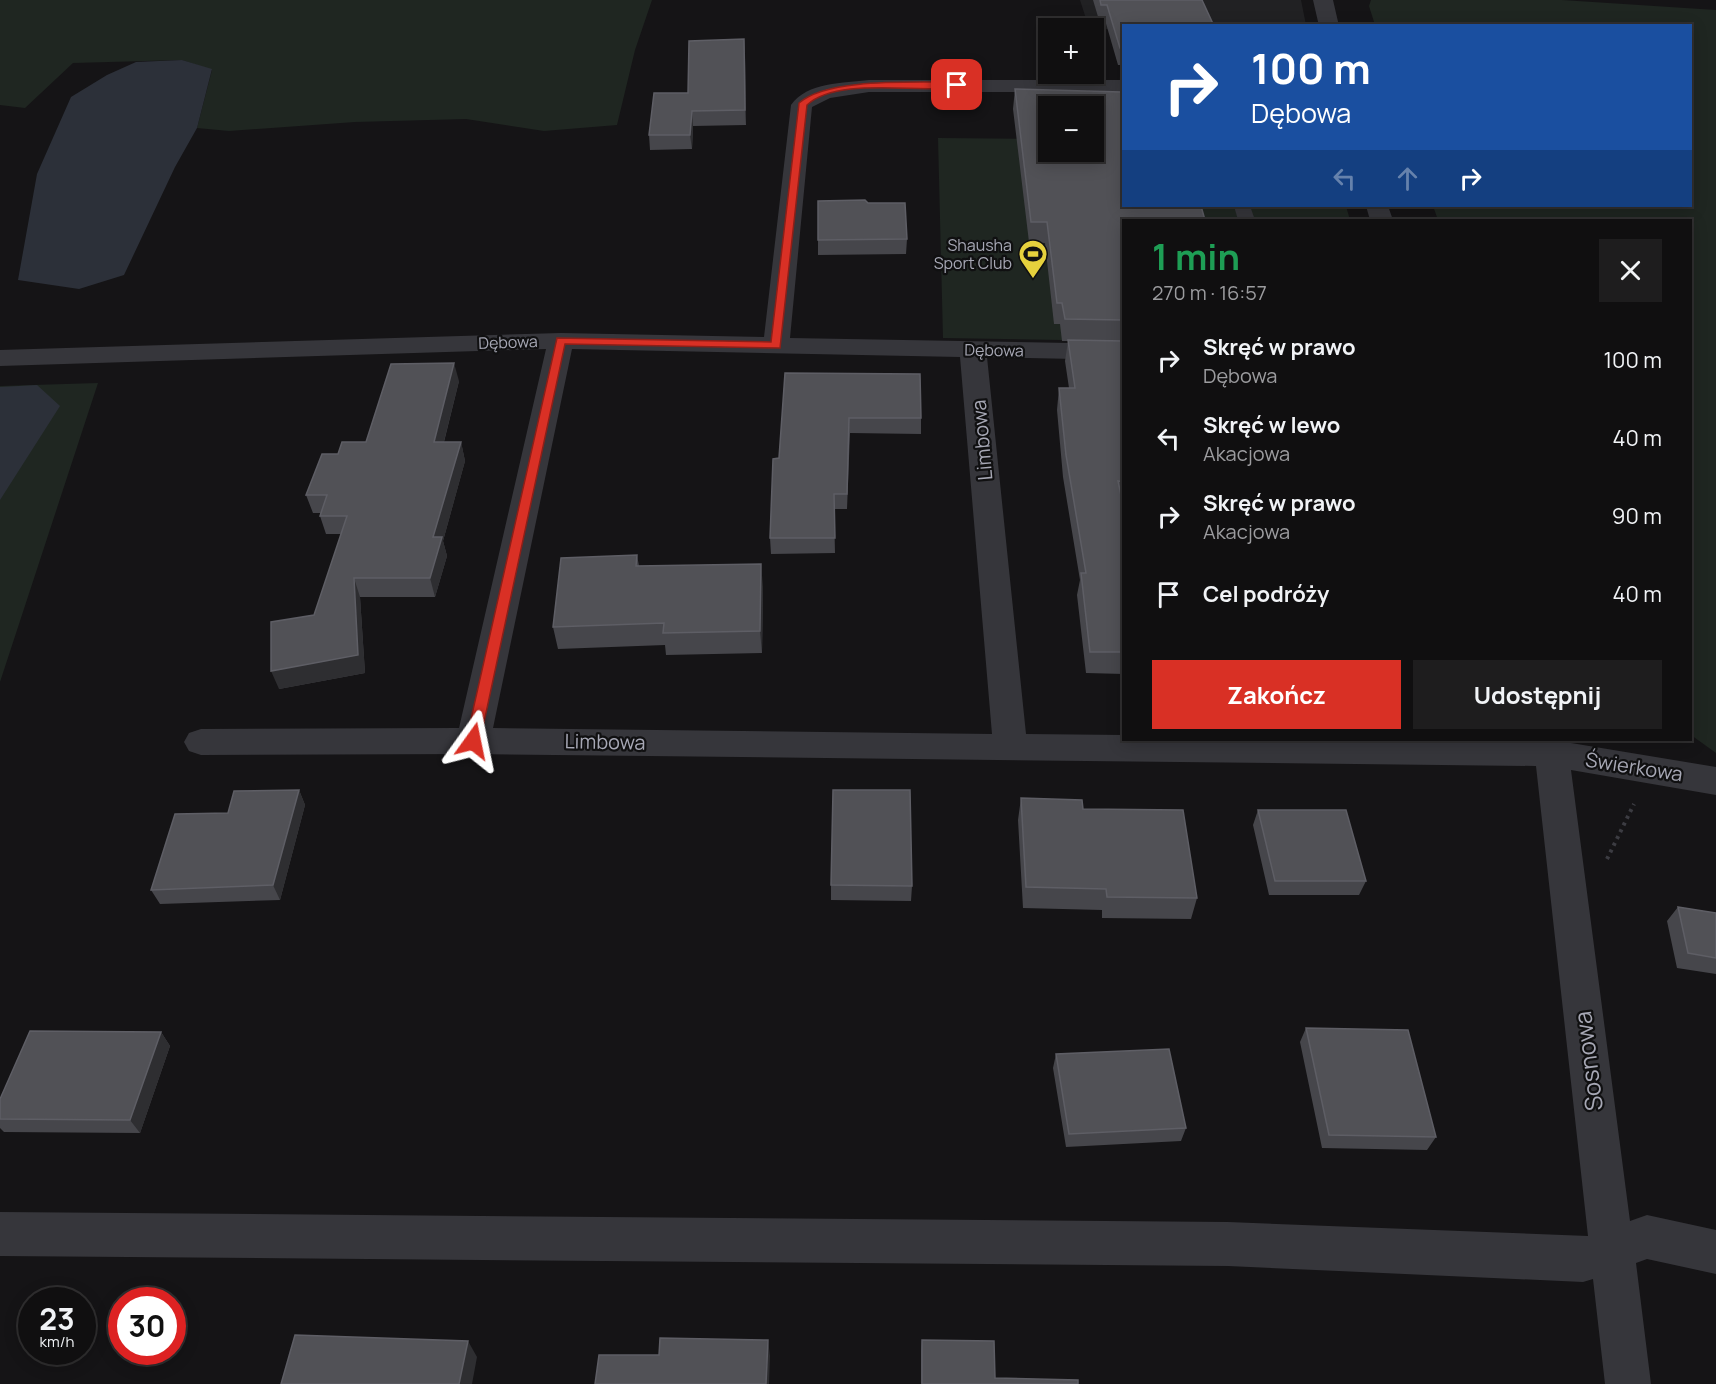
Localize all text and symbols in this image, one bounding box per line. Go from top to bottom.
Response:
map controls [1038,18,1104,162]
button: + [1038,18,1104,84]
text: 100 m [1251,39,1371,97]
icon: right [1152,48,1230,126]
pin [931,59,982,110]
icon: arrive [940,68,973,101]
text: Dębowa [1251,94,1351,131]
button: − [1038,96,1104,162]
icon: left [1328,162,1361,195]
icon: ahead [1391,162,1424,195]
icon: right [1454,162,1487,195]
text: 1 min [1152,232,1240,281]
place label: Shausha Sport Club [934,234,1012,274]
sports icon: Shausha Sport Club [1017,238,1049,280]
button: close [1599,239,1662,302]
text: 270 m · 16:57 [1152,279,1267,306]
street label: Dębowa [478,330,538,354]
text: Skręć w prawo [1203,332,1356,362]
street label: Dębowa [964,338,1024,362]
icon: right [1152,344,1185,377]
text: 100 m [1604,345,1662,375]
text: Dębowa [1203,362,1277,389]
street label: Limbowa [965,399,998,482]
text: Skręć w lewo [1203,410,1340,440]
icon: left [1152,422,1185,455]
text: 40 m [1613,423,1662,453]
text: Akacjowa [1203,440,1290,467]
text: Skręć w prawo [1203,488,1356,518]
icon: right [1152,500,1185,533]
text: 90 m [1612,501,1662,531]
text: Akacjowa [1203,518,1290,545]
icon: arrive [1152,578,1185,611]
text: Cel podróży [1203,579,1329,609]
text: 40 m [1613,579,1662,609]
button: Zakończ [1152,660,1401,729]
button: Udostępnij [1413,660,1662,729]
position arrow [441,709,505,773]
street label: Limbowa [564,727,646,756]
street label: Świerkowa [1583,745,1685,788]
street label: Sosnowa [1565,1009,1610,1113]
speed limit sign: 30 [108,1287,186,1365]
text: 23 [39,1298,75,1339]
text: km/h [40,1331,74,1352]

